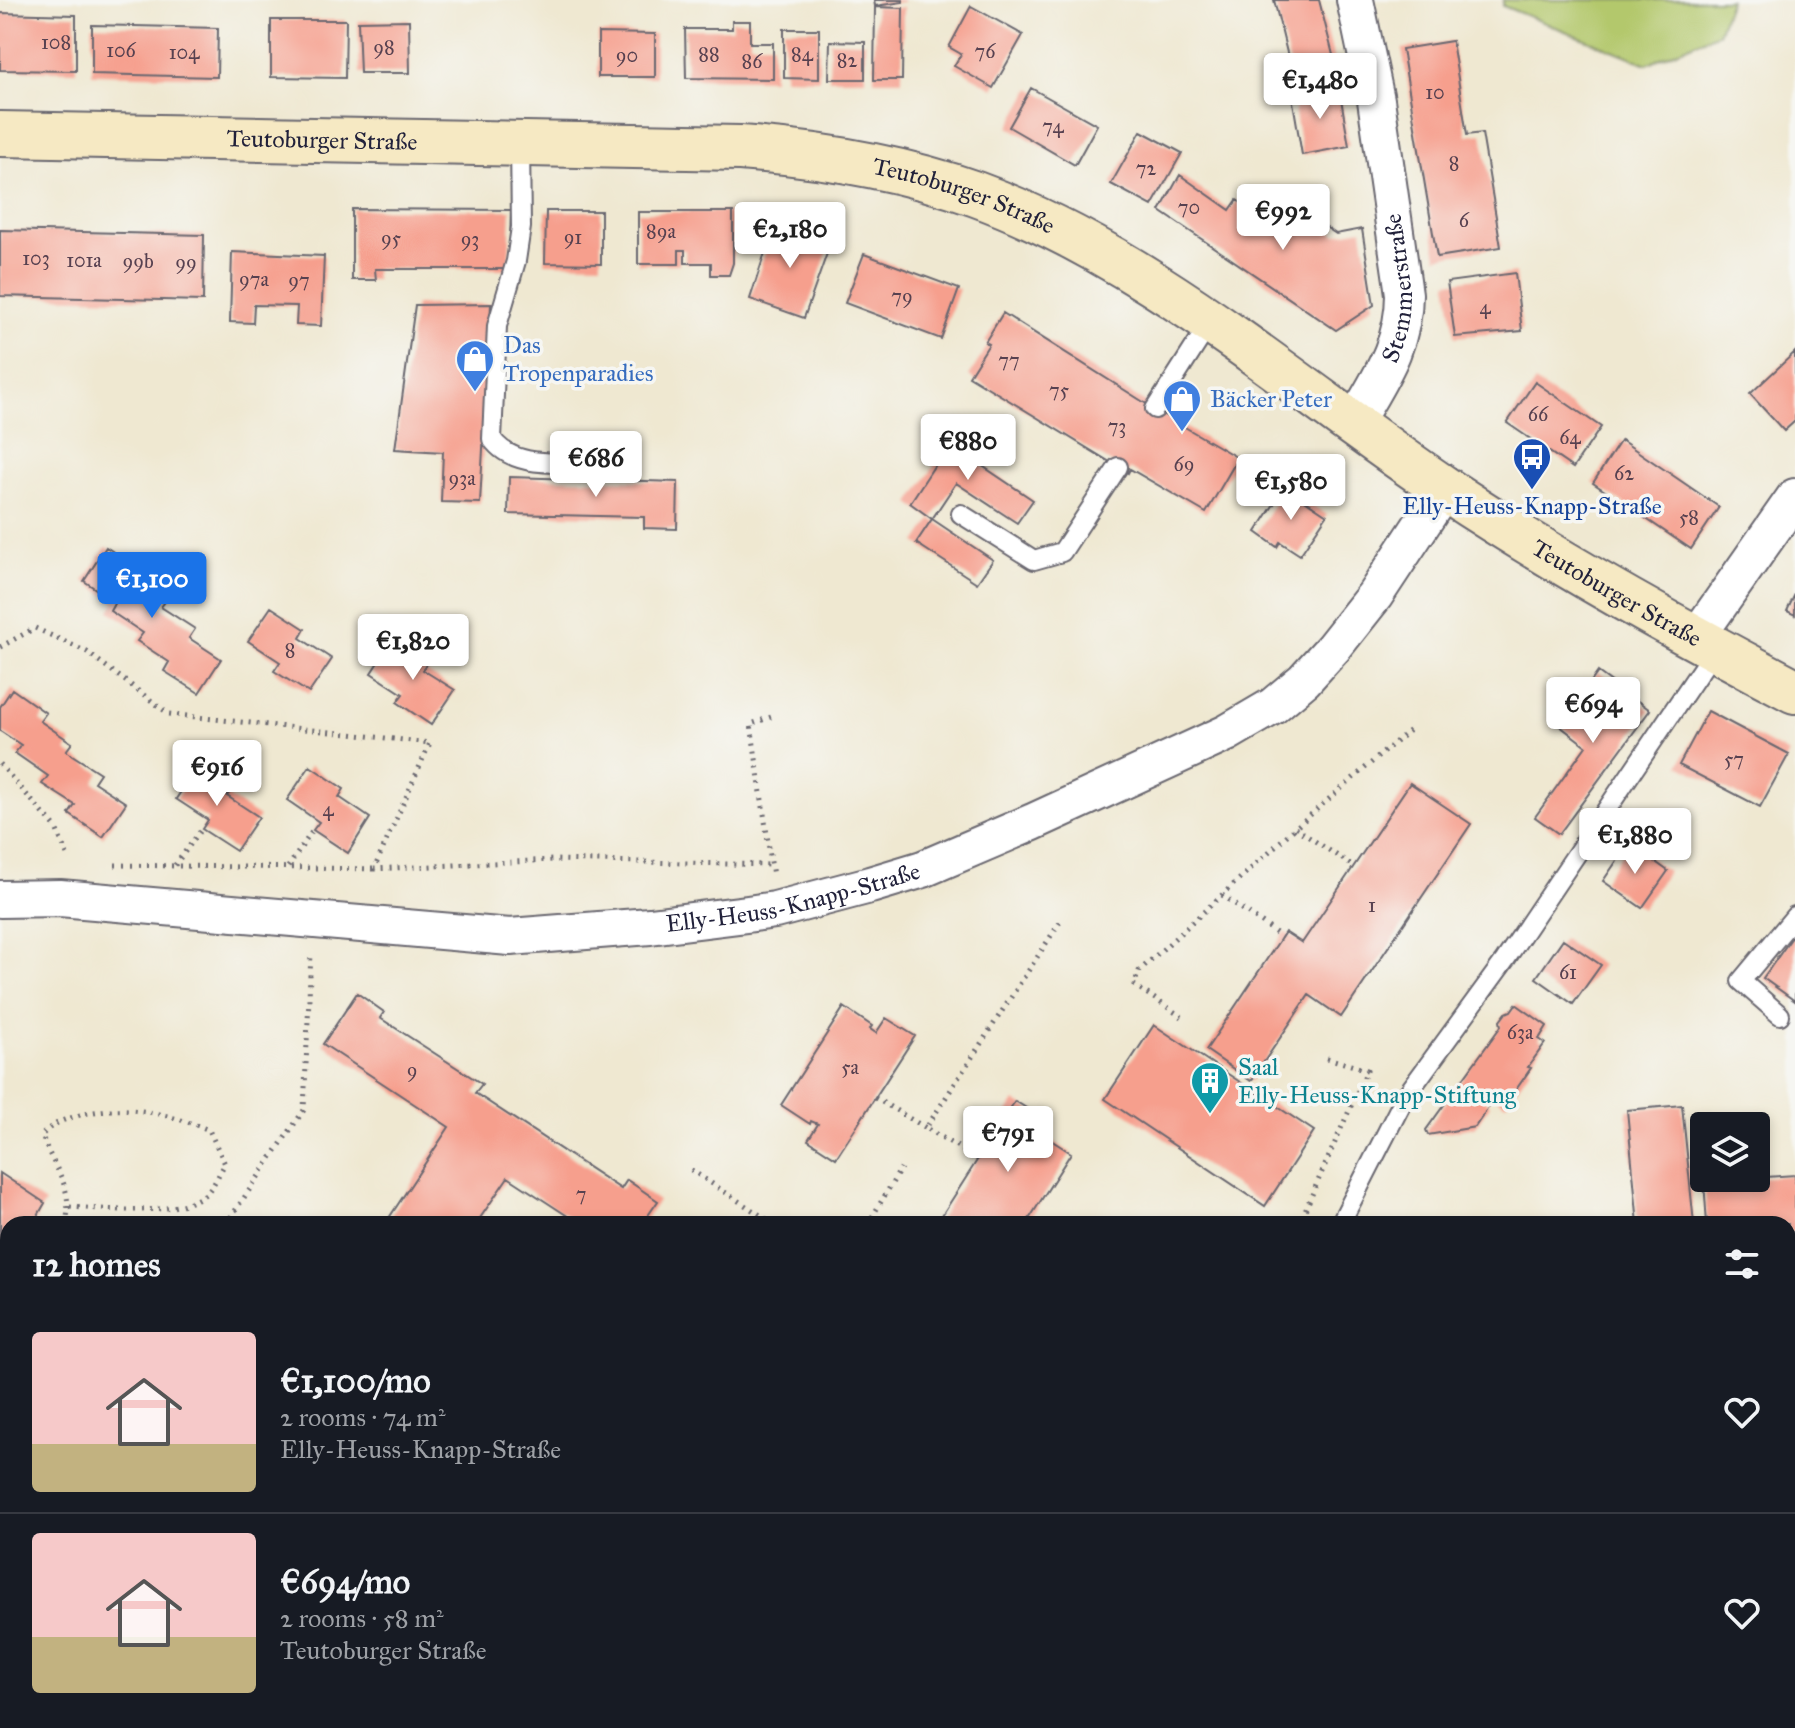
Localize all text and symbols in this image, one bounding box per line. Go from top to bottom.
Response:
house number: 108 [41,30,71,54]
house number: 98 [373,35,395,59]
house number: 106 [106,38,137,62]
house number: 76 [975,39,996,63]
house number: 104 [169,40,200,64]
house number: 88 [698,42,720,66]
house number: 84 [791,42,814,66]
house number: 90 [616,43,638,67]
house number: 82 [837,48,857,72]
house number: 86 [742,49,763,73]
pin: €1,480 [1255,53,1385,121]
text: €1,480 [1282,63,1358,95]
house number: 10 [1425,80,1445,104]
house number: 74 [1042,114,1065,138]
street label: Teutoburger Straße [226,123,418,157]
street label: Teutoburger Straße [870,151,1060,241]
house number: 8 [1449,151,1459,175]
house number: 72 [1136,156,1156,180]
pin: €992 [1236,184,1330,252]
text: €992 [1255,194,1311,226]
house number: 70 [1178,195,1200,219]
pin: €2,180 [725,202,855,270]
house number: 6 [1459,208,1470,232]
text: €2,180 [752,212,828,244]
street label: Stemmerstraße [1375,212,1419,367]
house number: 89a [646,219,676,243]
house number: 91 [564,225,582,249]
house number: 95 [381,226,401,250]
house number: 93 [461,227,479,251]
house number: 103 [22,246,50,270]
house number: 101a [66,248,102,272]
house number: 99b [122,249,154,273]
house number: 99 [175,250,197,274]
house number: 97a [239,267,269,291]
house number: 97 [288,268,310,292]
house number: 79 [891,284,913,308]
house number: 4 [1479,295,1491,319]
place label: Das Tropenparadies [503,330,654,388]
shop icon: Das Tropenparadies [454,338,496,393]
house number: 77 [998,348,1020,372]
house number: 75 [1049,378,1069,402]
shop icon: Bäcker Peter [1161,378,1203,433]
place label: Bäcker Peter [1210,384,1332,414]
house number: 66 [1528,402,1549,426]
pin: €880 [921,414,1015,482]
house number: 73 [1108,414,1126,438]
text: €880 [939,424,997,456]
house number: 64 [1559,425,1582,449]
pin: €686 [549,431,643,499]
bus stop icon: Elly-Heuss-Knapp-Straße [1511,436,1553,491]
text: €686 [568,441,624,473]
house number: 69 [1174,452,1195,476]
pin: €1,580 [1226,454,1356,522]
house number: 62 [1614,461,1634,485]
text: €1,580 [1254,464,1328,496]
house number: 93a [448,466,476,490]
place label: Elly-Heuss-Knapp-Straße [1402,491,1662,521]
house number: 58 [1679,505,1699,529]
street label: Teutoburger Straße [1526,533,1707,653]
pin: €1,100 [87,552,217,620]
text: €1,100 [115,562,189,594]
pin: €1,820 [348,614,478,682]
text: €1,820 [376,624,450,656]
house number: 8 [285,638,295,662]
pin: €694 [1546,677,1640,745]
text: €694 [1564,687,1622,719]
pin: €916 [170,740,264,808]
house number: 57 [1724,747,1744,771]
text: €916 [190,750,244,782]
house number: 4 [322,797,334,821]
pin: €1,880 [1570,808,1700,876]
text: €1,880 [1597,818,1673,850]
street label: Elly-Heuss-Knapp-Straße [664,856,924,939]
house number: 1 [1368,893,1376,917]
house number: 61 [1559,960,1577,984]
house number: 63a [1507,1020,1534,1044]
place label: Saal Elly-Heuss-Knapp-Stiftung [1238,1052,1517,1110]
house number: 5a [841,1055,859,1079]
house number: 9 [407,1058,417,1082]
building icon: Saal Elly-Heuss-Knapp-Stiftung [1189,1060,1231,1115]
pin: €791 [961,1106,1055,1174]
map controls [1690,1112,1770,1192]
button: layers [1690,1112,1770,1192]
text: €791 [981,1116,1035,1148]
house number: 7 [576,1182,586,1206]
icon: filters [1720,1242,1764,1286]
text: 12 homes [32,1244,161,1285]
text: €1,100/mo [280,1360,431,1401]
icon: home [96,1364,192,1460]
icon: heart [1720,1390,1764,1434]
text: 2 rooms · 74 m² [280,1401,446,1433]
text: Elly-Heuss-Knapp-Straße [280,1433,561,1465]
text: €694/mo [280,1561,410,1602]
icon: home [96,1565,192,1661]
icon: heart [1720,1591,1764,1635]
text: 2 rooms · 58 m² [280,1602,444,1634]
text: Teutoburger Straße [280,1634,487,1666]

